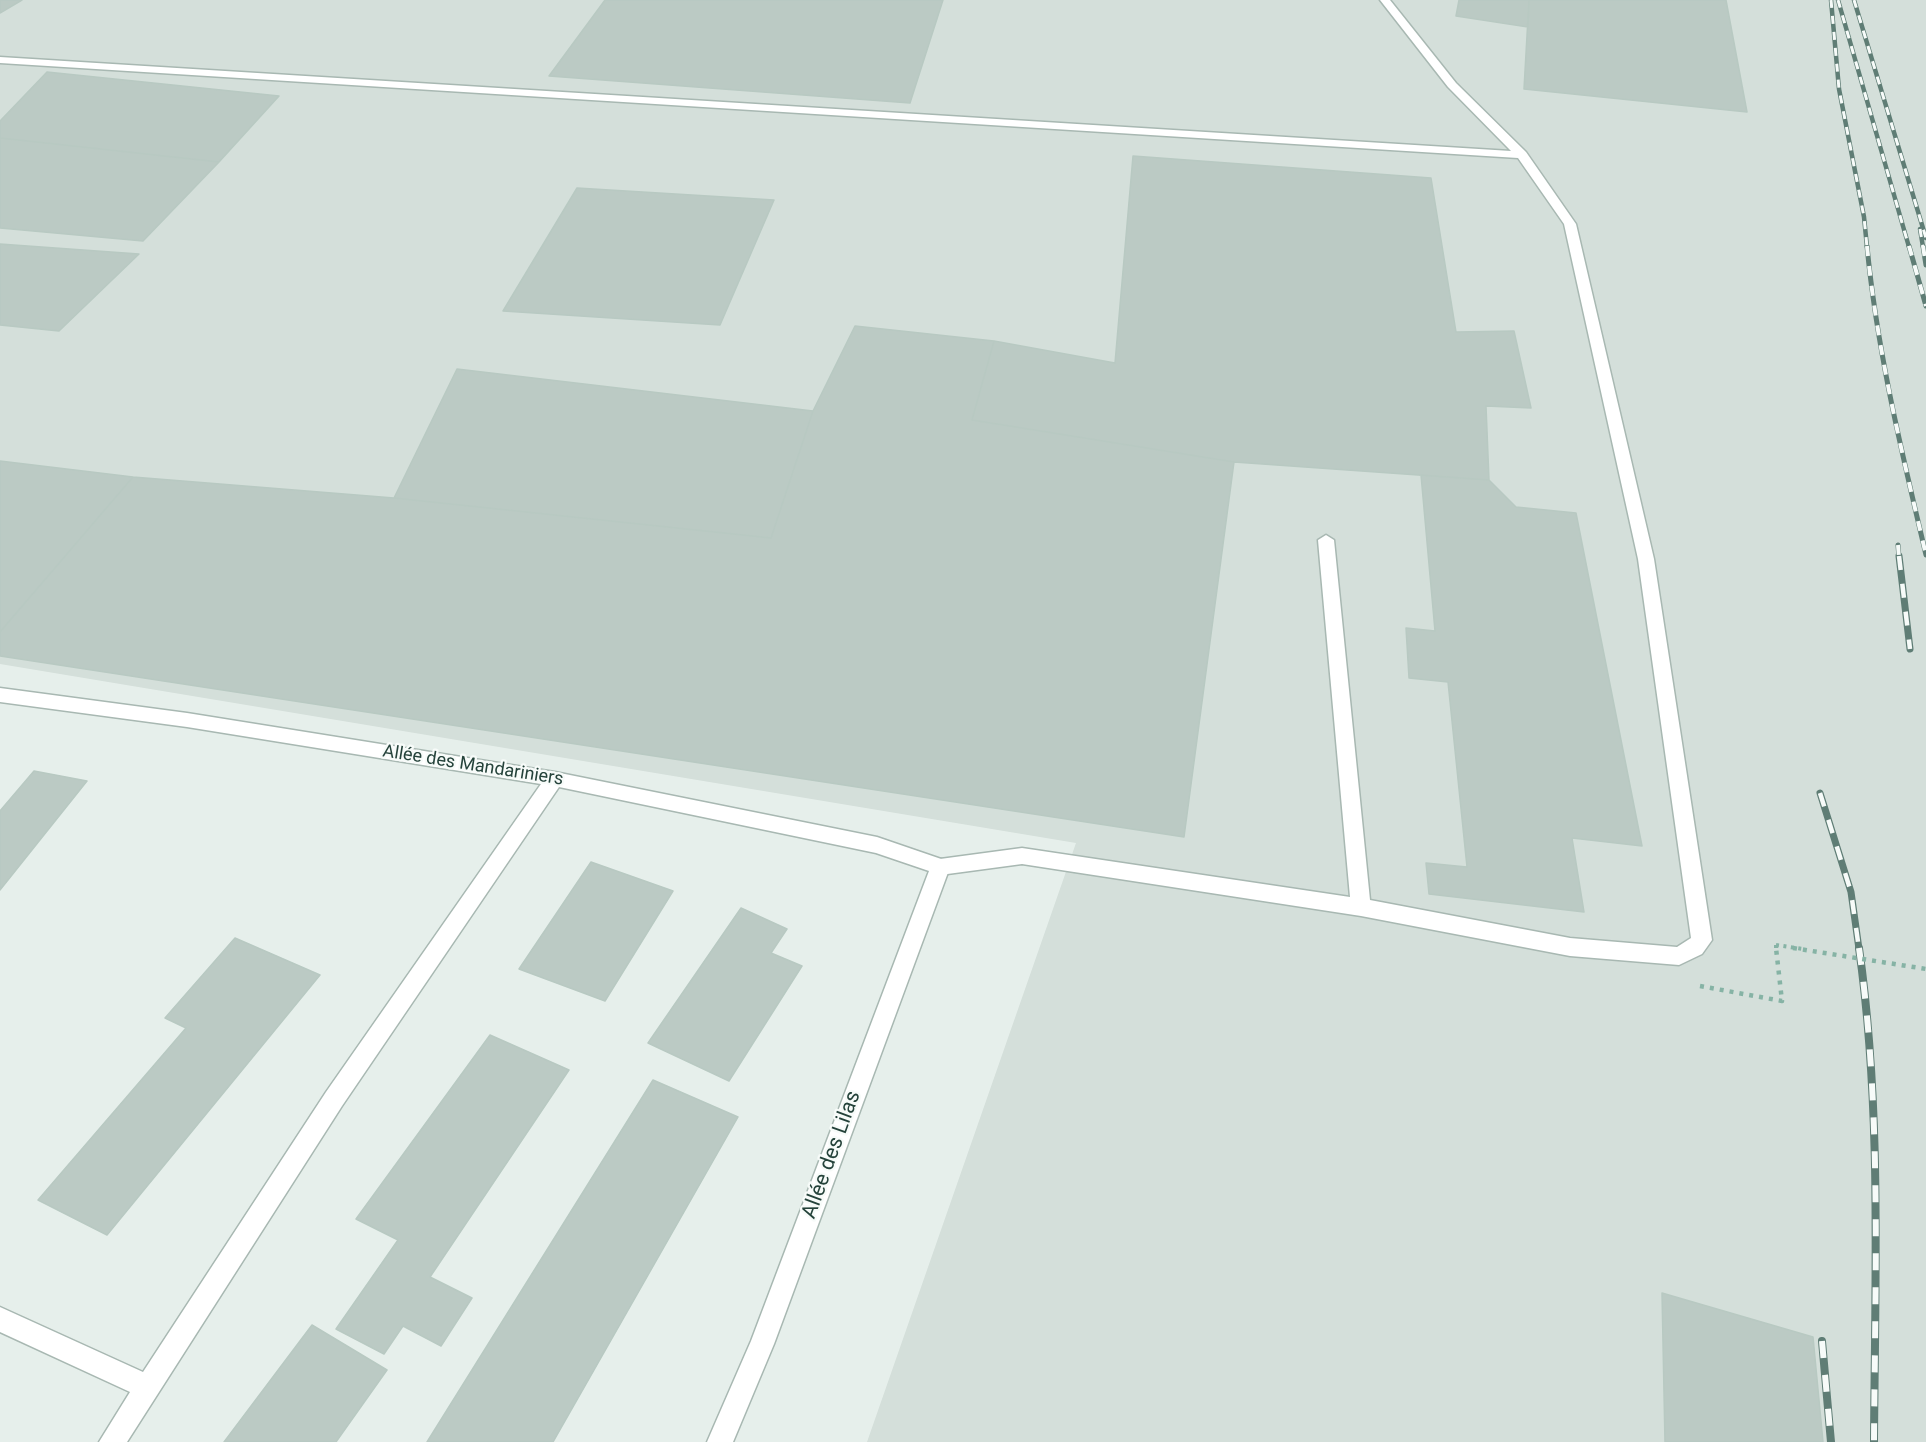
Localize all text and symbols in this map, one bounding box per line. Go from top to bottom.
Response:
street label: Allée des Mandariniers [381,741,565,791]
street label: Allée des Lilas [797,1088,867,1222]

